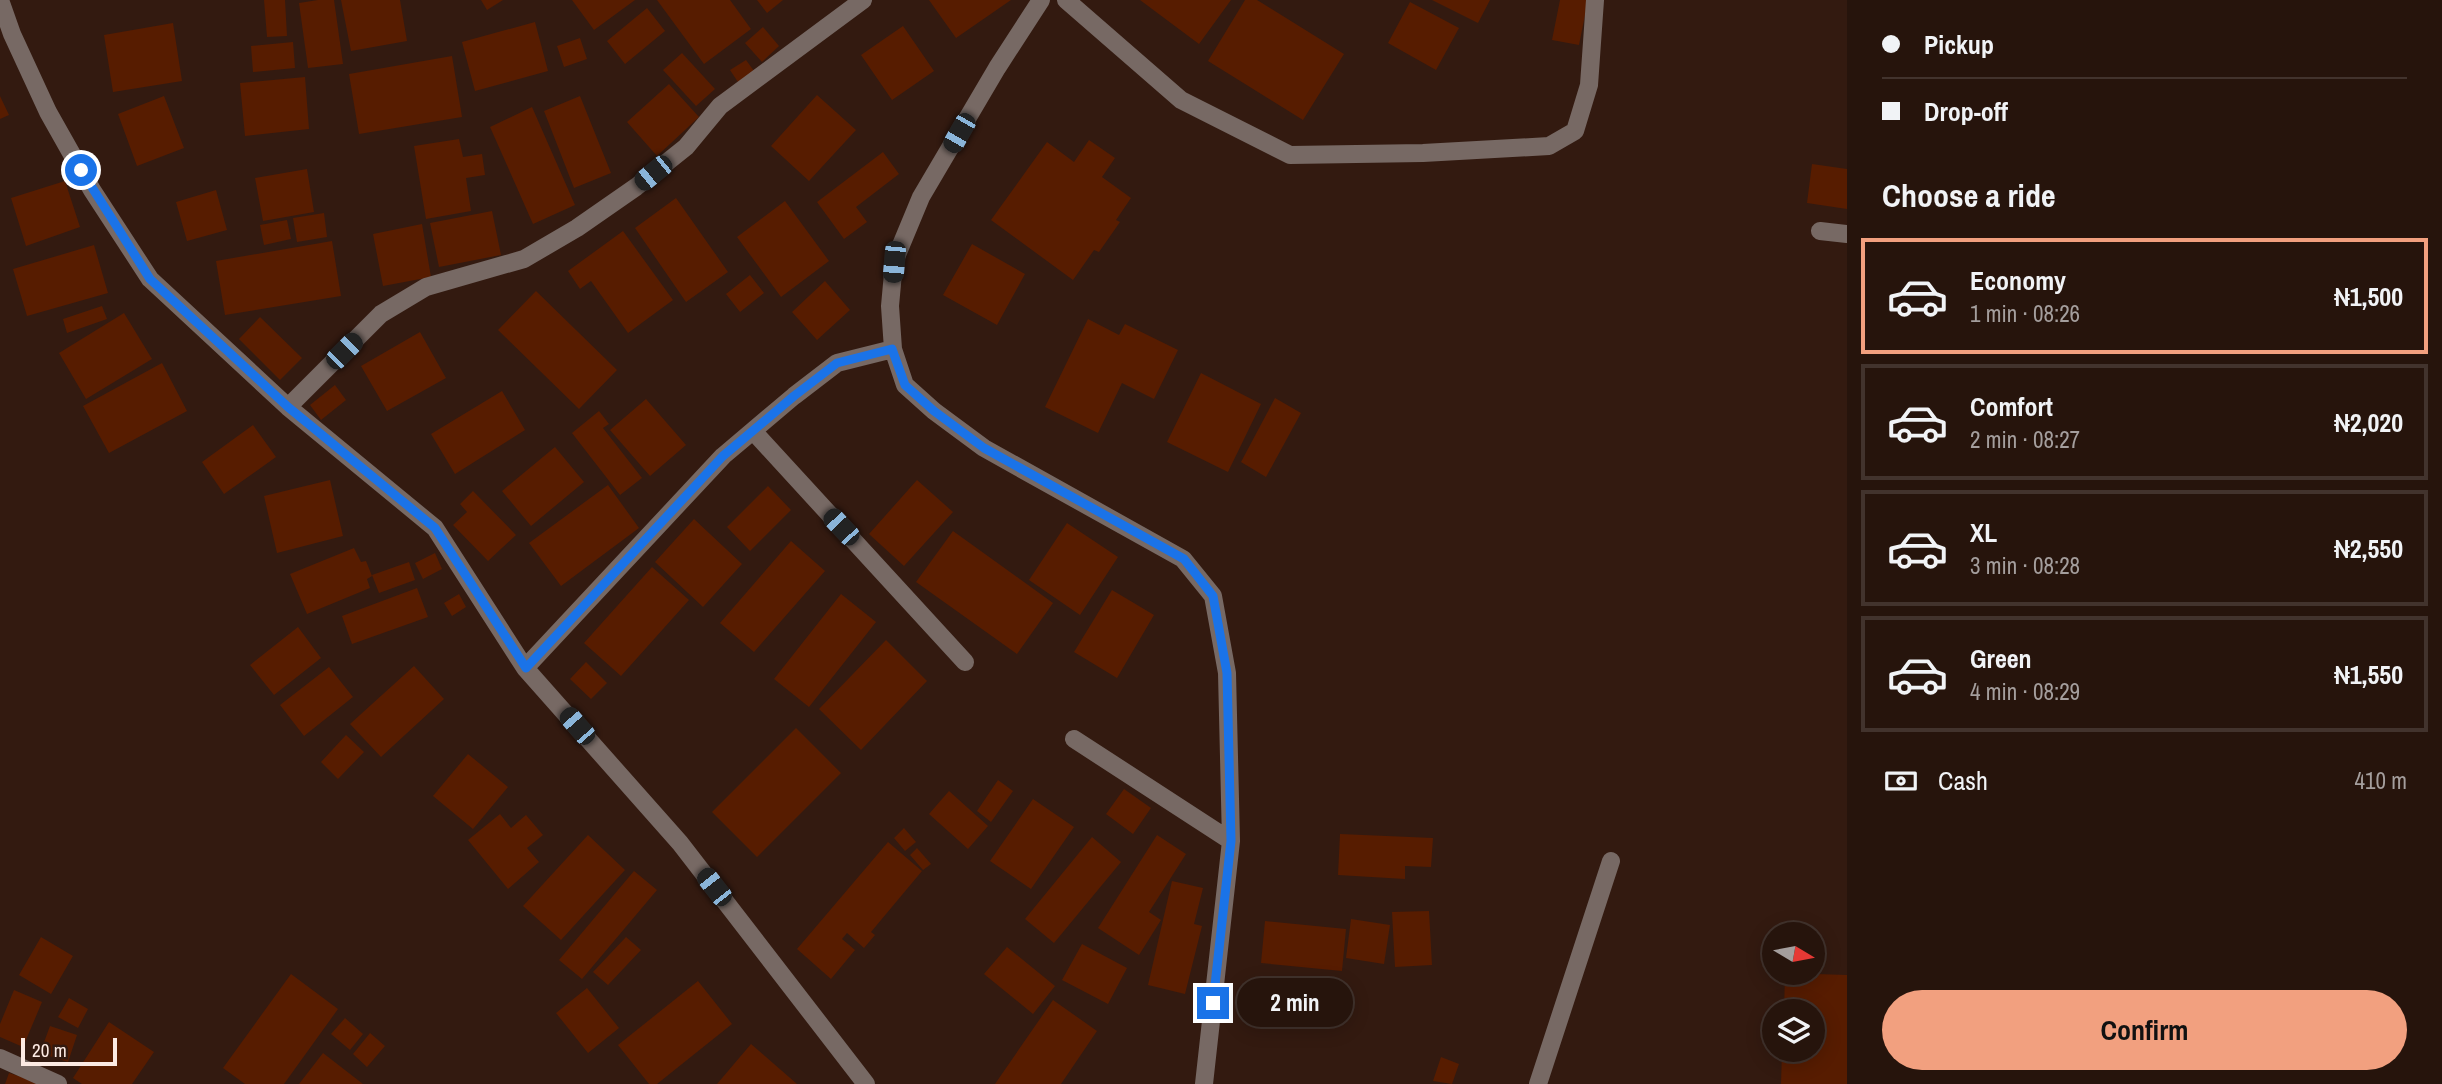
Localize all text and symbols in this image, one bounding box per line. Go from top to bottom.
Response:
text: Pickup [1924,27,1994,62]
text: Drop-off [1924,94,2008,129]
car [940,110,979,156]
car [631,152,676,194]
route start [65,154,97,186]
text: Choose a ride [1882,174,2056,217]
car [882,240,907,284]
text: Economy [1970,263,2066,298]
icon: car [1886,265,1949,328]
text: ₦1,500 [2334,279,2403,314]
text: 1 min · 08:26 [1970,298,2080,329]
car [322,329,367,373]
text: Comfort [1970,389,2053,424]
icon: car [1886,391,1949,454]
text: ₦2,020 [2334,405,2403,440]
text: 2 min · 08:27 [1970,424,2080,455]
car [819,504,864,550]
text: XL [1970,515,1997,550]
icon: car [1886,517,1949,580]
text: ₦2,550 [2334,531,2403,566]
text: 3 min · 08:28 [1970,550,2080,581]
text: Green [1970,641,2032,676]
icon: car [1886,643,1949,706]
text: ₦1,550 [2334,657,2403,692]
text: 4 min · 08:29 [1970,676,2080,707]
car [556,703,599,749]
icon: cash [1882,762,1920,800]
text: Cash [1938,763,1988,798]
text: 410 m [2355,765,2407,796]
car [693,864,736,910]
north arrow [1762,922,1825,985]
map controls [1762,922,1825,1062]
callout: 2 min [1238,978,1353,1028]
route end [1197,987,1229,1019]
text: 2 min [1270,987,1320,1018]
button: Confirm [1882,990,2407,1070]
button: layers [1762,999,1825,1062]
scale bar [21,1035,117,1067]
text: 20 m [32,1037,67,1063]

